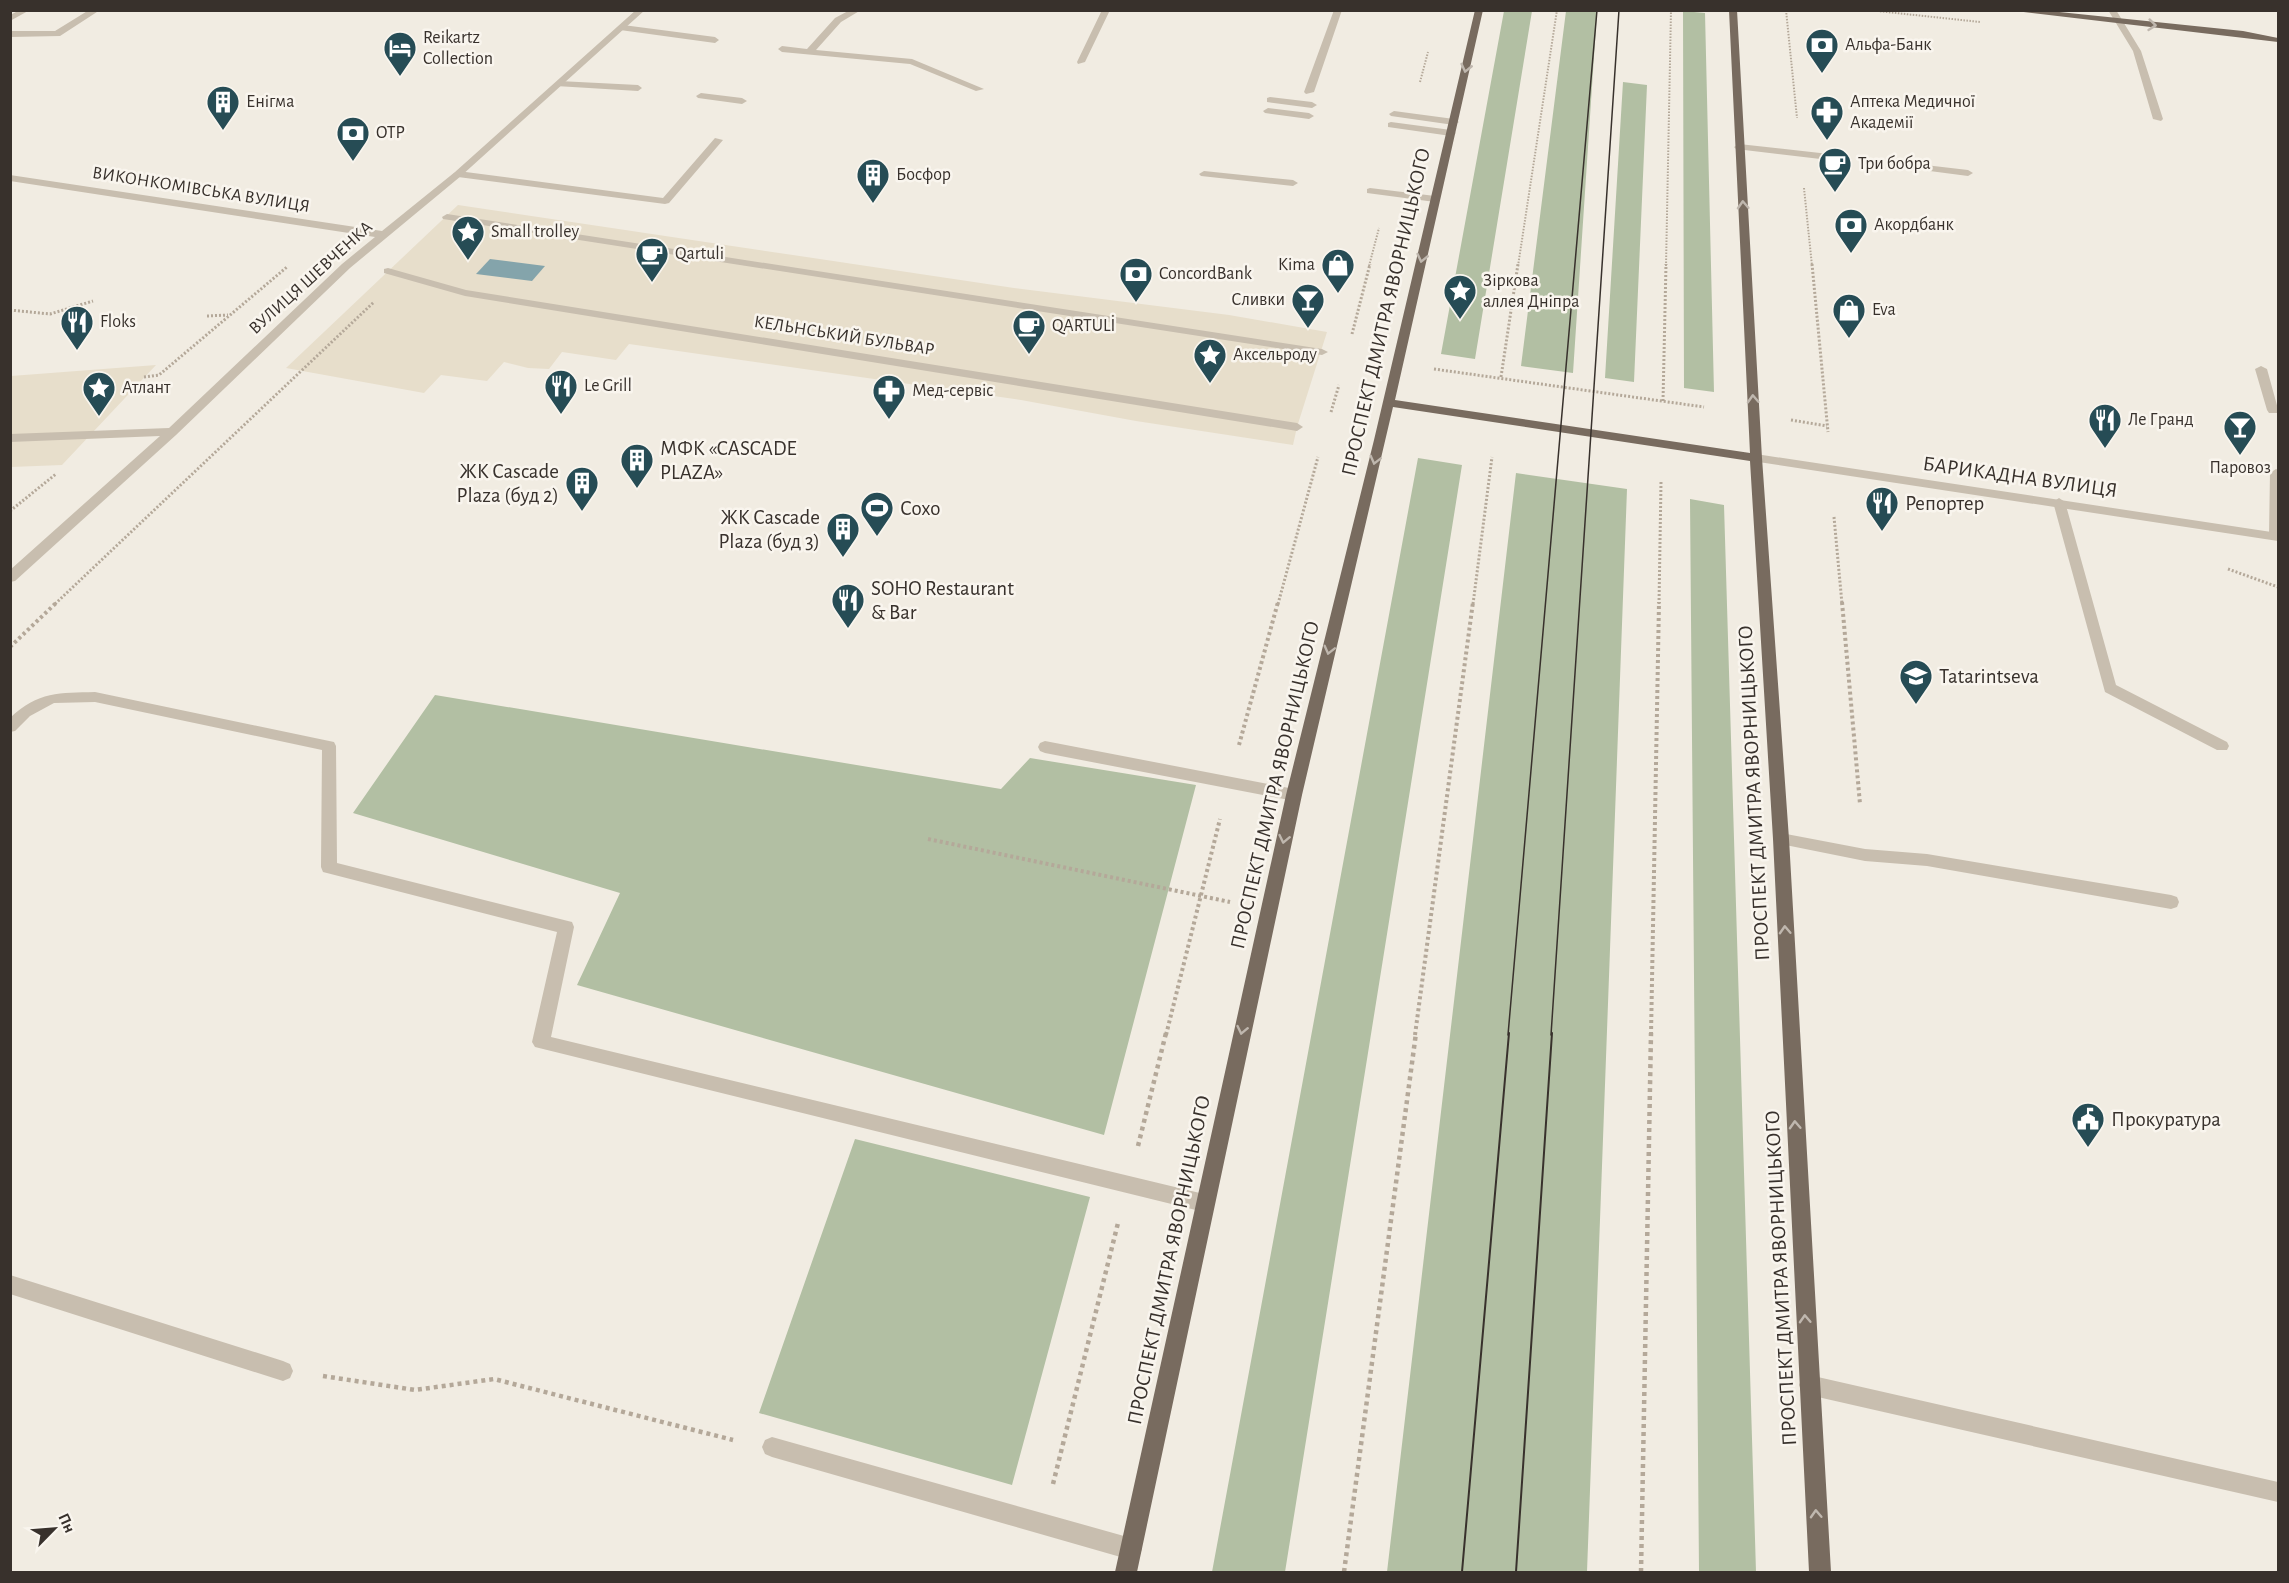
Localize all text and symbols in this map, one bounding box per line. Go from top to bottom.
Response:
one-way arrow [2148,18,2157,30]
bank icon: Альфа-Банк [1804,27,1840,74]
place label: Reikartz Collection [423,29,493,68]
hotel icon: Reikartz Collection [382,30,418,77]
place label: Альфа-Банк [1845,36,1932,54]
one-way arrow [1460,62,1473,72]
building icon: Енігма [205,84,241,131]
place label: Енігма [246,93,294,111]
place label: Аптека Медичної Академії [1850,93,1975,132]
pharmacy icon: Аптека Медичної Академії [1809,94,1845,141]
bank icon: OTP [335,115,371,162]
place label: OTP [376,124,405,142]
street label: ПРОСПЕКТ ДМИТРА ЯВОРНИЦЬКОГО [1338,146,1434,478]
cafe icon: Три бобра [1817,146,1853,193]
place label: Три бобра [1858,154,1931,173]
building icon: Босфор [855,157,891,204]
street label: ВИКОНКОМІВСЬКА ВУЛИЦЯ [91,164,311,216]
place label: Босфор [896,166,951,184]
one-way arrow [1736,200,1749,209]
bank icon: Акордбанк [1833,207,1869,254]
place icon: Small trolley [450,214,486,261]
place label: Акордбанк [1874,215,1954,234]
street label: ВУЛИЦЯ ШЕВЧЕНКА [246,218,376,338]
place label: Small trolley [491,223,579,241]
cafe icon: Qartuli [634,236,670,283]
place label: Qartuli [675,245,724,263]
shop icon: Kima [1320,247,1356,294]
one-way arrow [1416,252,1429,262]
bank icon: ConcordBank [1118,256,1154,303]
place label: Kima [1278,256,1315,274]
place label: ConcordBank [1159,265,1253,283]
place label: Зіркова аллея Дніпра [1483,272,1579,311]
place icon: Зіркова аллея Дніпра [1442,273,1478,320]
bar icon: Сливки [1290,282,1326,329]
place label: Сливки [1231,291,1285,309]
shop icon: Eva [1831,292,1867,339]
place label: Eva [1872,301,1896,319]
restaurant icon: Floks [59,304,95,351]
cafe icon: QARTULİ [1011,308,1047,355]
street label: КЕЛЬНСЬКИЙ БУЛЬВАР [753,311,936,359]
place label: Floks [100,313,136,331]
place label: QARTULİ [1052,315,1115,335]
place icon: Аксельроду [1192,337,1228,384]
place label: Аксельроду [1233,346,1317,364]
restaurant icon: Le Grill [543,368,579,415]
place icon: Атлант [81,370,117,417]
pharmacy icon: Мед-сервіс [871,373,907,420]
place label: Le Grill [584,377,632,395]
place label: Атлант [122,379,171,397]
place label: Мед-сервіс [912,382,994,400]
one-way arrow [1747,395,1760,404]
restaurant icon: Ле Гранд [2087,402,2123,449]
bar icon: Паровоз [2222,409,2258,456]
place label: Ле Гранд [2128,411,2194,429]
place label: МФК «CASCADE PLAZA» [660,438,797,483]
building icon: МФК «CASCADE PLAZA» [619,442,655,489]
street label: БАРИКАДНА ВУЛИЦЯ [1921,453,2119,501]
one-way arrow [1370,455,1383,465]
place label: Паровоз [2209,459,2271,477]
place label: ЖК Cascade Plaza (буд 2) [457,461,559,506]
building icon: ЖК Cascade Plaza (буд 2) [564,465,600,512]
restaurant icon: Репортер [1864,485,1900,532]
sports icon: Сохо [859,490,895,537]
place label: Репортер [1905,493,1984,514]
place label: Сохо [900,498,940,519]
place label: ЖК Cascade Plaza (буд 3) [718,507,820,552]
building icon: ЖК Cascade Plaza (буд 3) [825,511,861,558]
place label: SOHO Restaurant & Bar [871,578,1014,623]
restaurant icon: SOHO Restaurant & Bar [830,582,866,629]
street label: ПРОСПЕКТ ДМИТРА ЯВОРНИЦЬКОГО [1227,619,1323,951]
street label: ПРОСПЕКТ ДМИТРА ЯВОРНИЦЬКОГО [1735,625,1773,961]
one-way arrow [1324,644,1337,654]
school or university icon: Tatarintseva [1898,658,1934,705]
place label: Tatarintseva [1939,666,2039,687]
one-way arrow [1278,834,1291,844]
one-way arrow [1779,925,1792,934]
one-way arrow [1236,1024,1249,1034]
street label: ПРОСПЕКТ ДМИТРА ЯВОРНИЦЬКОГО [1124,1093,1214,1427]
public building icon: Прокуратура [2070,1101,2106,1148]
place label: Прокуратура [2111,1109,2221,1130]
street label: ПРОСПЕКТ ДМИТРА ЯВОРНИЦЬКОГО [1762,1110,1800,1446]
one-way arrow [1789,1120,1802,1129]
one-way arrow [1799,1315,1812,1324]
north arrow [24,1499,84,1559]
one-way arrow [1810,1510,1823,1519]
text: Пн [55,1511,78,1535]

